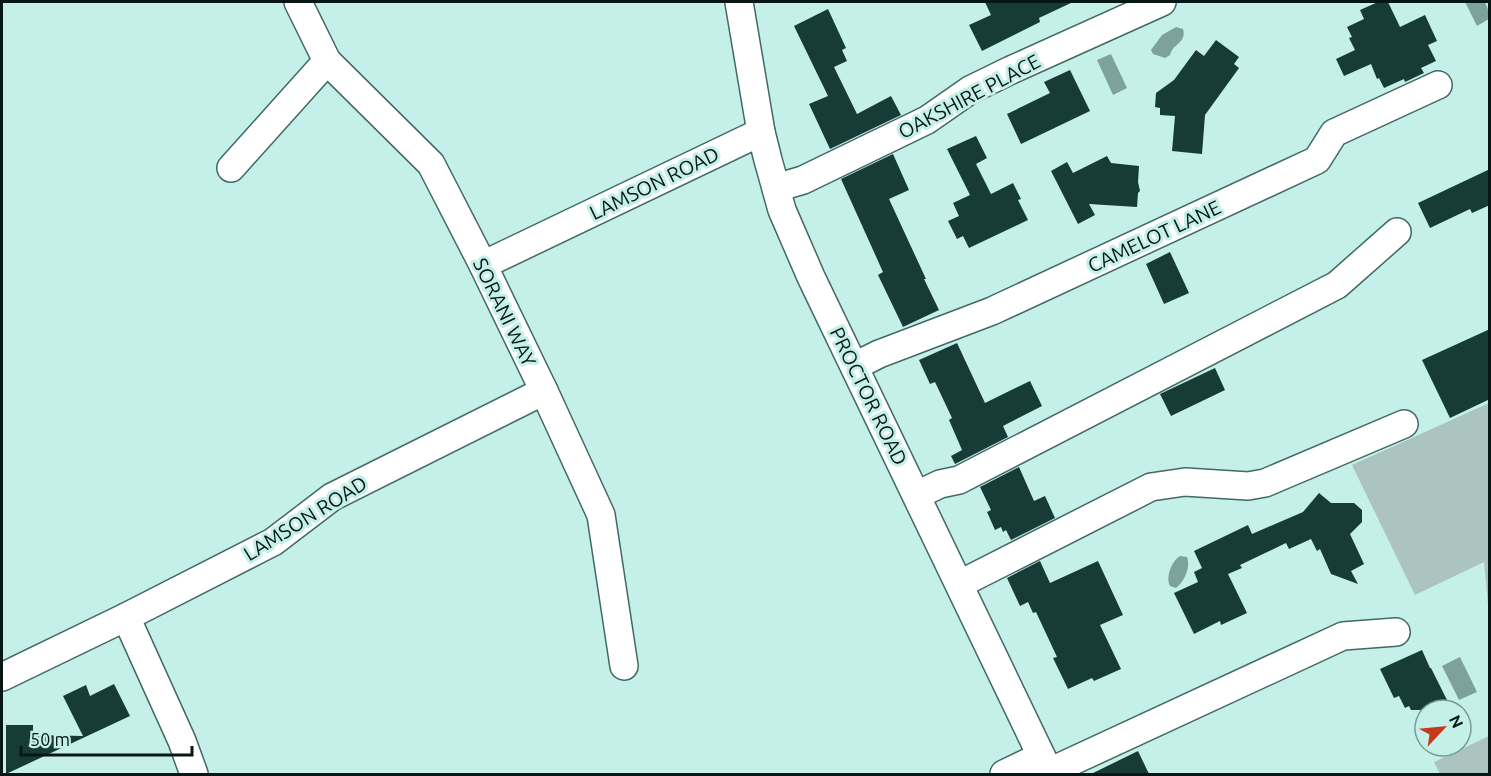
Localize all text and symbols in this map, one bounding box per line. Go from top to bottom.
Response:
street label: OAKSHIRE PLACE [894,49,1044,143]
street label: LAMSON ROAD [586,142,722,224]
street label: CAMELOT LANE [1084,195,1224,277]
street label: SORANI WAY [469,254,541,370]
street label: PROCTOR ROAD [826,323,912,469]
street label: LAMSON ROAD [239,471,371,565]
north arrow [1413,698,1473,758]
text: N [1446,712,1467,731]
scale bar [21,719,192,757]
text: 50 m [30,729,70,749]

